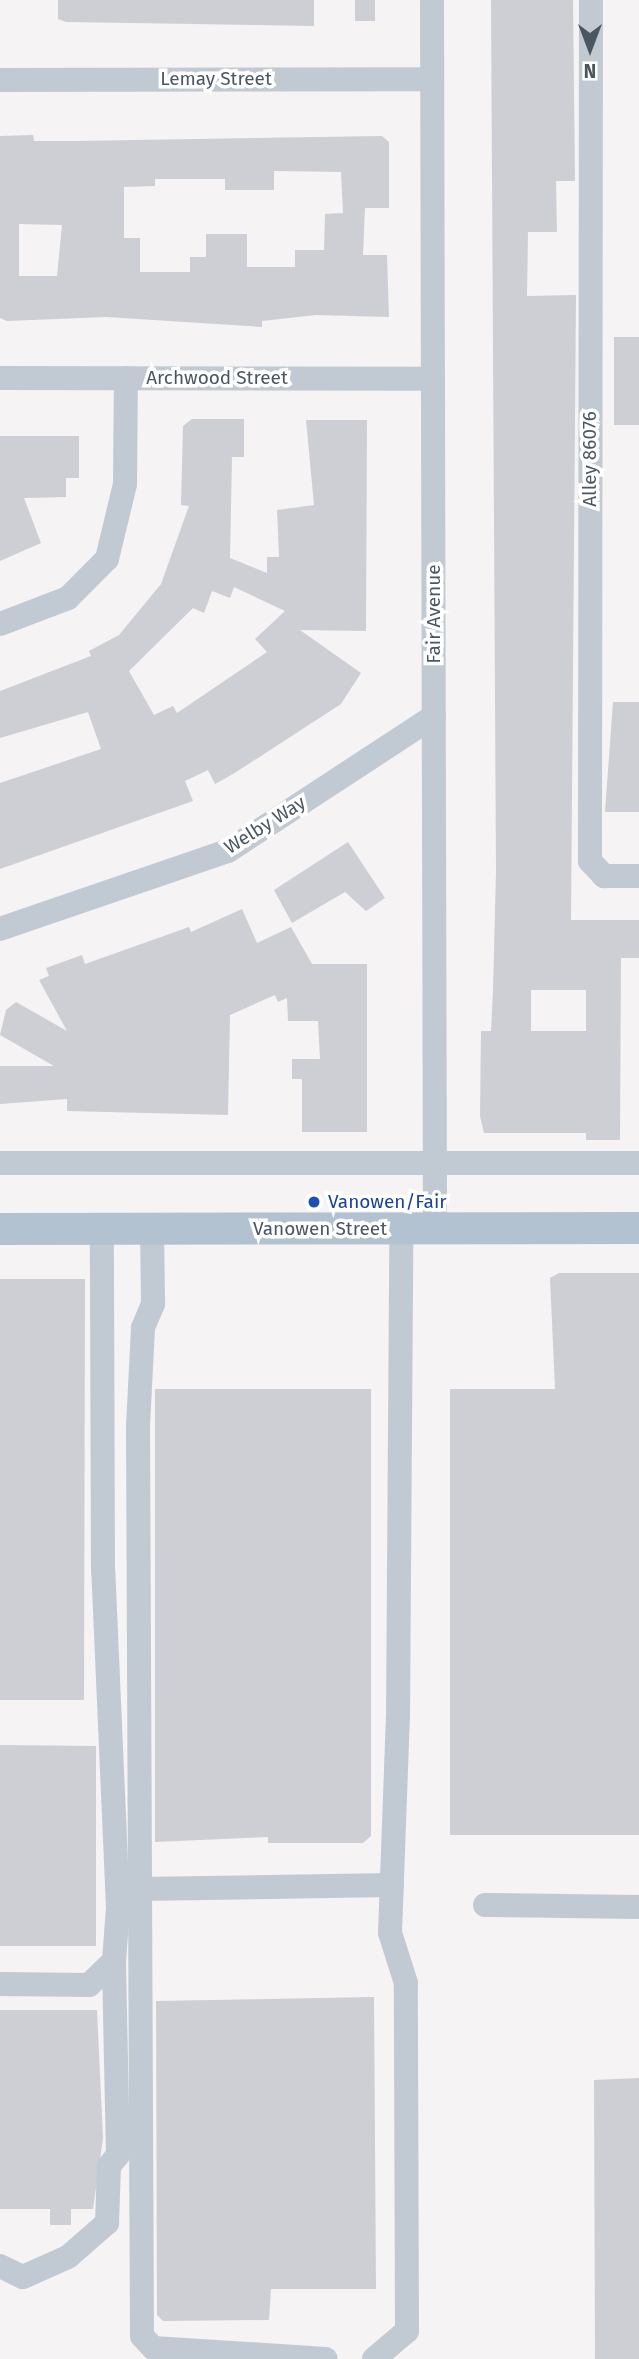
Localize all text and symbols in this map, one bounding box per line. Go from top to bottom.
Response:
north arrow [555,14,625,84]
text: N [584,59,596,82]
street label: Lemay Street [160,68,272,90]
street label: Archwood Street [146,367,288,389]
street label: Alley 86076 [579,411,601,507]
street label: Fair Avenue [423,564,445,664]
street label: Welby Way [220,791,310,859]
place label: Vanowen/Fair [328,1191,447,1213]
marker: Vanowen/Fair [306,1194,322,1210]
street label: Vanowen Street [253,1218,387,1240]

